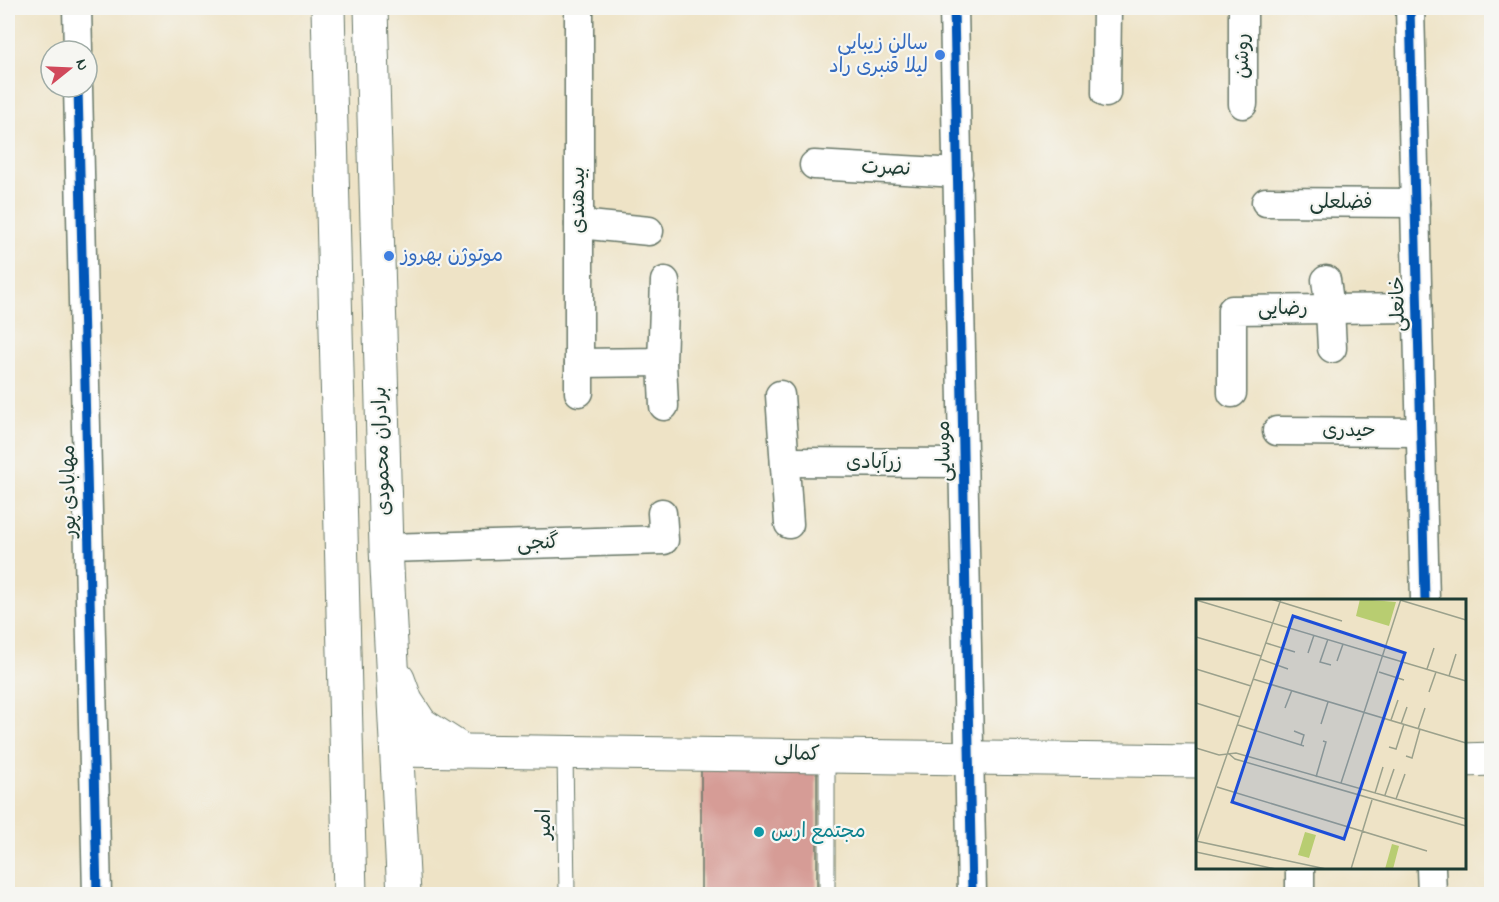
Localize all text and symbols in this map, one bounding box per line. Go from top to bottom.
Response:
place label: سالن زیبایی لیلا قنبری راد [829,30,928,82]
street label: روشن [1229,33,1258,79]
north arrow [39,39,99,99]
marker: سالن زیبایی لیلا قنبری راد [933,48,947,62]
text: N [68,56,95,74]
street label: نصرت [861,153,911,185]
street label: بیدهندی [565,167,594,233]
street label: فضلعلی [1309,189,1373,218]
place label: موتوژن بهروز [399,242,503,271]
marker: موتوژن بهروز [382,249,396,263]
street label: خانعلی [1384,276,1414,332]
street label: رضایی [1258,295,1308,324]
street label: برادران محمودی [366,386,400,516]
street label: حیدری [1322,417,1376,446]
street label: موسایی [930,420,960,482]
street label: مهابادی پور [55,444,85,540]
street label: زرآبادی [846,449,902,478]
street label: گنجی [517,529,559,559]
inset map [1196,599,1466,869]
street label: کمالی [774,740,820,770]
street label: امیر [531,809,560,841]
place label: مجتمع ارس [771,818,866,847]
marker: مجتمع ارس [752,825,766,839]

